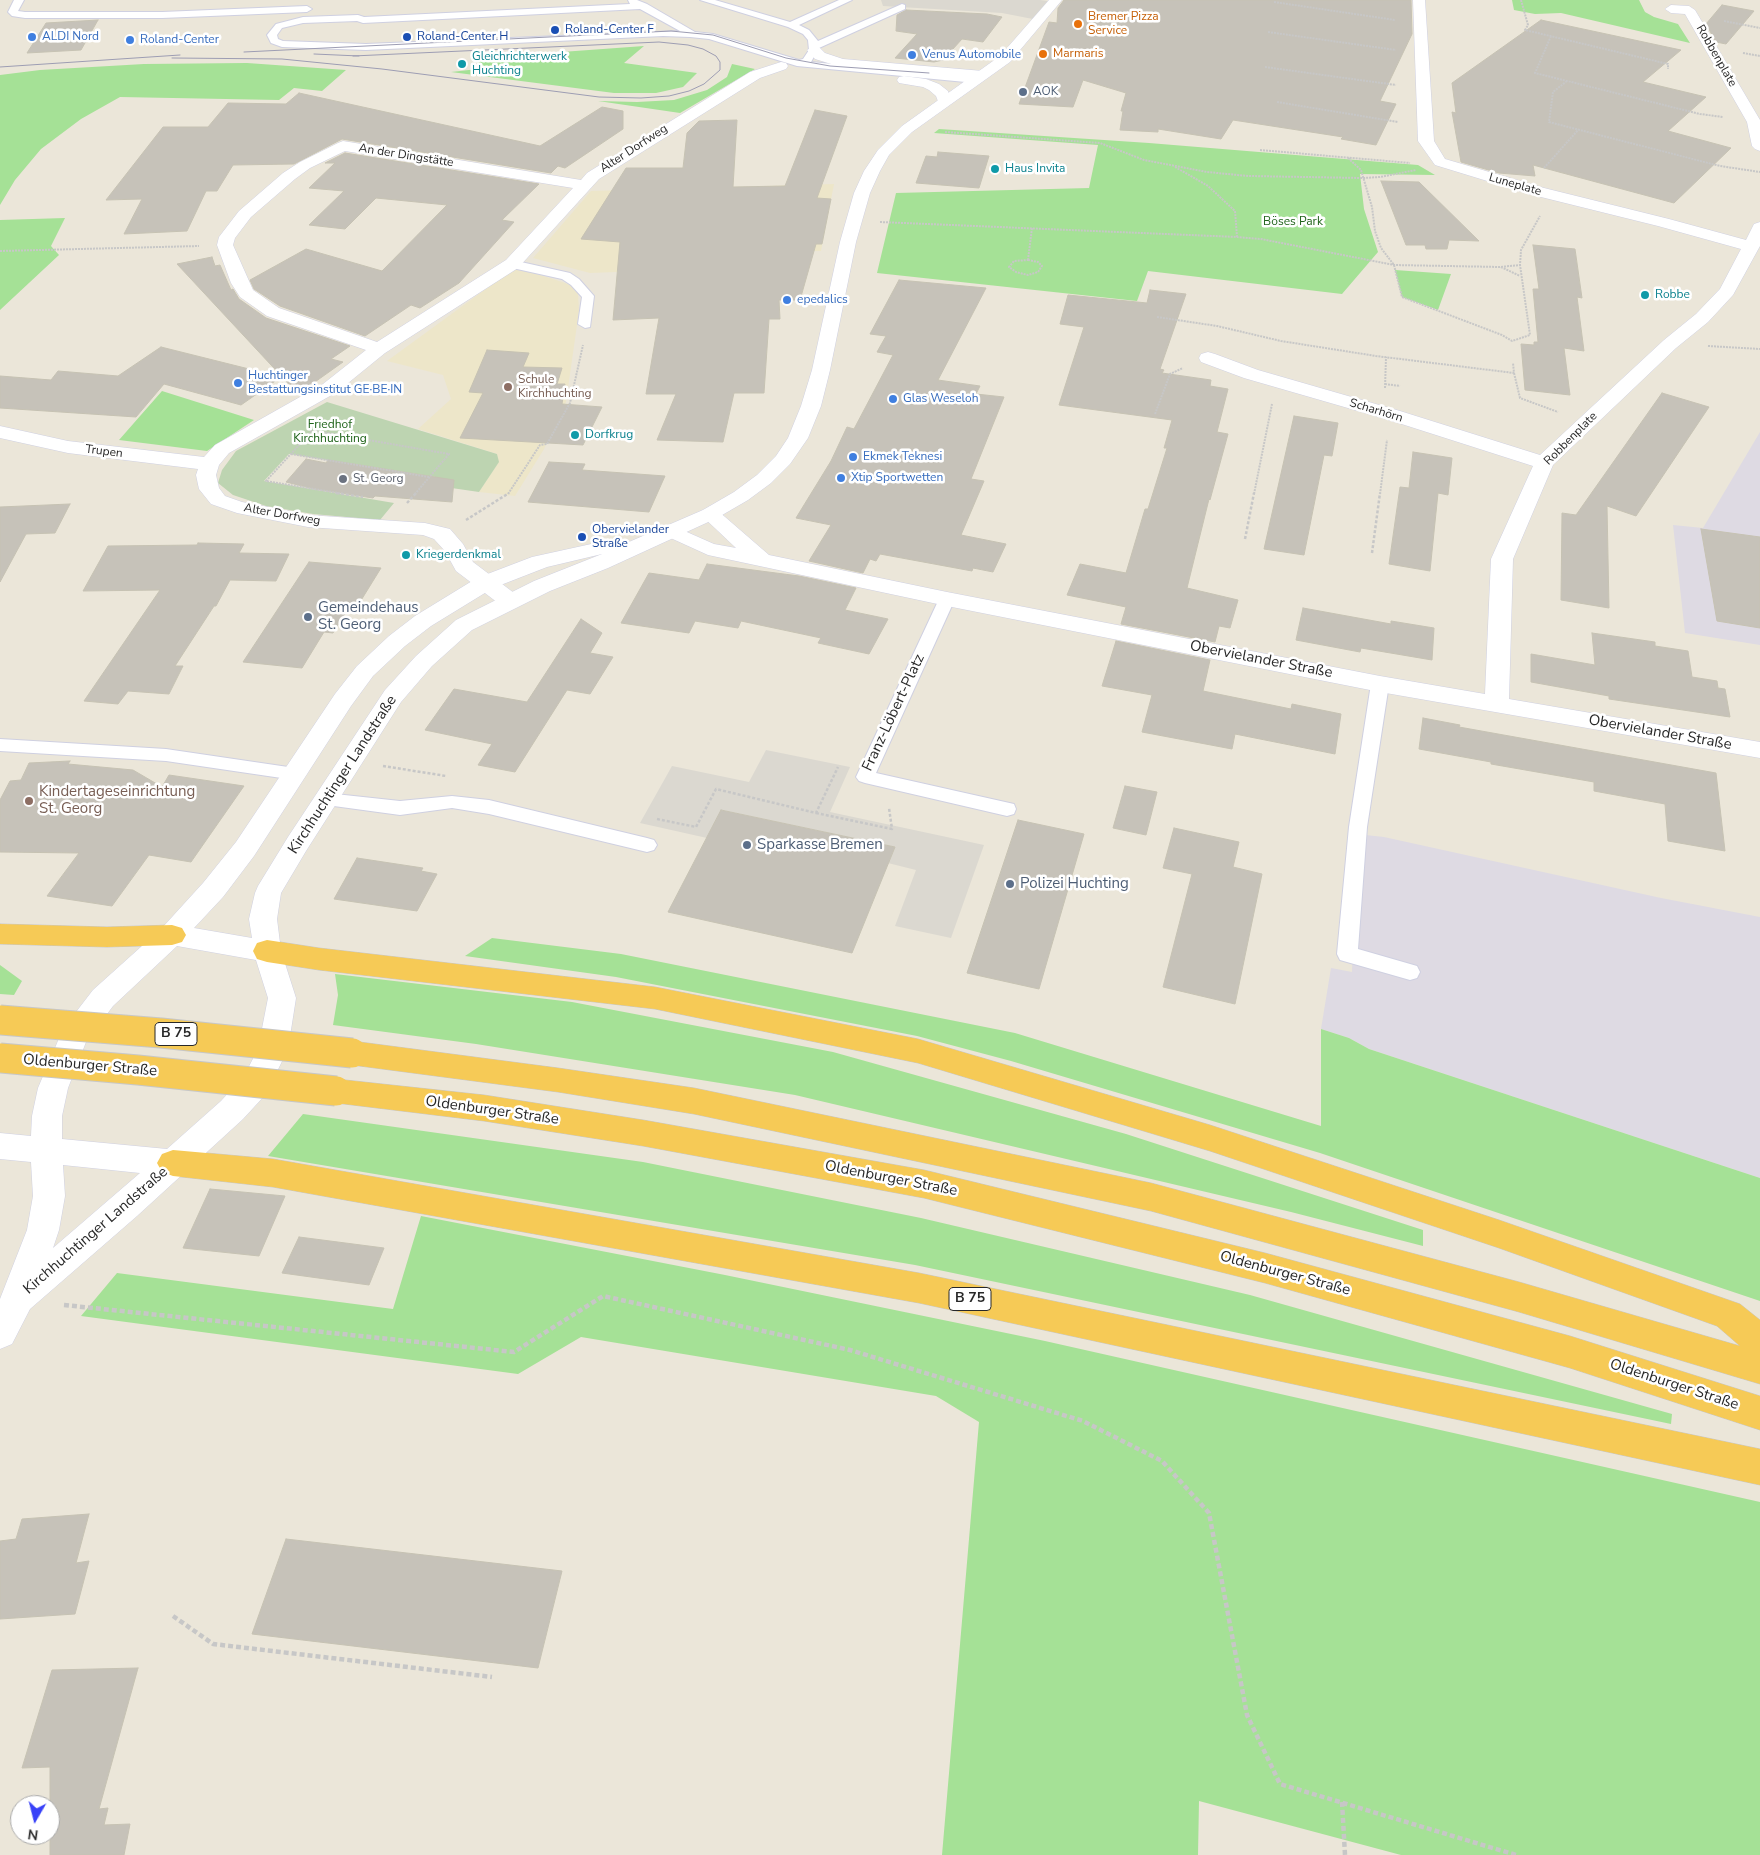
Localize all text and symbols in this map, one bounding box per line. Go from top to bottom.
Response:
place label: Bremer Pizza Service [1088,10,1159,38]
marker: Bremer Pizza Service [1072,18,1084,30]
street label: Robbenplate [1692,22,1740,90]
place label: Roland-Center F [565,23,654,37]
marker: Roland-Center F [549,24,561,36]
place label: ALDI Nord [42,30,99,44]
place label: Roland-Center H [417,30,508,44]
marker: ALDI Nord [26,31,38,43]
marker: Roland-Center H [401,31,413,43]
place label: Roland-Center [140,33,219,47]
marker: Roland-Center [124,34,136,46]
place label: Marmaris [1053,47,1103,61]
place label: Venus Automobile [922,48,1021,62]
marker: Marmaris [1037,48,1049,60]
marker: Venus Automobile [906,49,918,61]
place label: Gleichrichterwerk Huchting [472,50,567,78]
marker: Gleichrichterwerk Huchting [456,58,468,70]
place label: AOK [1033,85,1058,99]
marker: AOK [1017,86,1029,98]
street label: Alter Dorfweg [598,122,670,176]
street label: An der Dingstätte [358,141,454,171]
place label: Haus Invita [1005,162,1065,176]
marker: Haus Invita [989,163,1001,175]
street label: Luneplate [1487,171,1543,199]
park label: Böses Park [1263,215,1323,229]
place label: Robbe [1655,288,1690,302]
marker: Robbe [1639,289,1651,301]
place label: epedalics [797,293,848,307]
marker: epedalics [781,294,793,306]
place label: Huchtinger Bestattungsinstitut GE·BE·IN [248,369,402,397]
place label: Schule Kirchhuchting [518,373,592,401]
marker: Huchtinger Bestattungsinstitut GE·BE·IN [232,377,244,389]
marker: Schule Kirchhuchting [502,381,514,393]
place label: Glas Weseloh [903,392,979,406]
marker: Glas Weseloh [887,393,899,405]
street label: Scharhörn [1348,396,1404,426]
street label: Robbenplate [1541,409,1601,469]
park label: Friedhof Kirchhuchting [293,418,367,446]
place label: Dorfkrug [585,428,633,442]
marker: Dorfkrug [569,429,581,441]
street label: Trupen [84,443,124,461]
place label: Ekmek Teknesi [863,450,942,464]
marker: Ekmek Teknesi [847,451,859,463]
place label: Xtip Sportwetten [851,471,943,485]
place label: St. Georg [353,472,404,486]
marker: Xtip Sportwetten [835,472,847,484]
marker: St. Georg [337,473,349,485]
street label: Alter Dorfweg [243,501,321,529]
place label: Obervielander Straße [592,523,669,551]
marker: Obervielander Straße [576,531,588,543]
place label: Kriegerdenkmal [416,548,501,562]
marker: Kriegerdenkmal [400,549,412,561]
place label: Gemeindehaus St. Georg [318,599,419,634]
marker: Gemeindehaus St. Georg [302,611,314,623]
street label: Obervielander Straße [1188,637,1334,683]
street label: Franz-Löbert-Platz [859,652,929,774]
street label: Kirchhuchtinger Landstraße [285,692,401,858]
street label: Obervielander Straße [1587,712,1733,754]
place label: Kindertageseinrichtung St. Georg [39,783,195,818]
marker: Kindertageseinrichtung St. Georg [23,795,35,807]
place label: Sparkasse Bremen [757,836,883,854]
marker: Sparkasse Bremen [741,839,753,851]
place label: Polizei Huchting [1020,875,1129,893]
marker: Polizei Huchting [1004,878,1016,890]
road number: B 75 [155,1022,197,1046]
street label: Oldenburger Straße [22,1051,158,1081]
street label: Oldenburger Straße [424,1093,560,1129]
street label: Oldenburger Straße [823,1157,959,1201]
street label: Kirchhuchtinger Landstraße [20,1163,172,1299]
street label: Oldenburger Straße [1218,1248,1352,1300]
road number: B 75 [949,1288,991,1310]
street label: Oldenburger Straße [1607,1356,1741,1414]
north arrow [10,1795,60,1845]
text: N [26,1824,40,1844]

